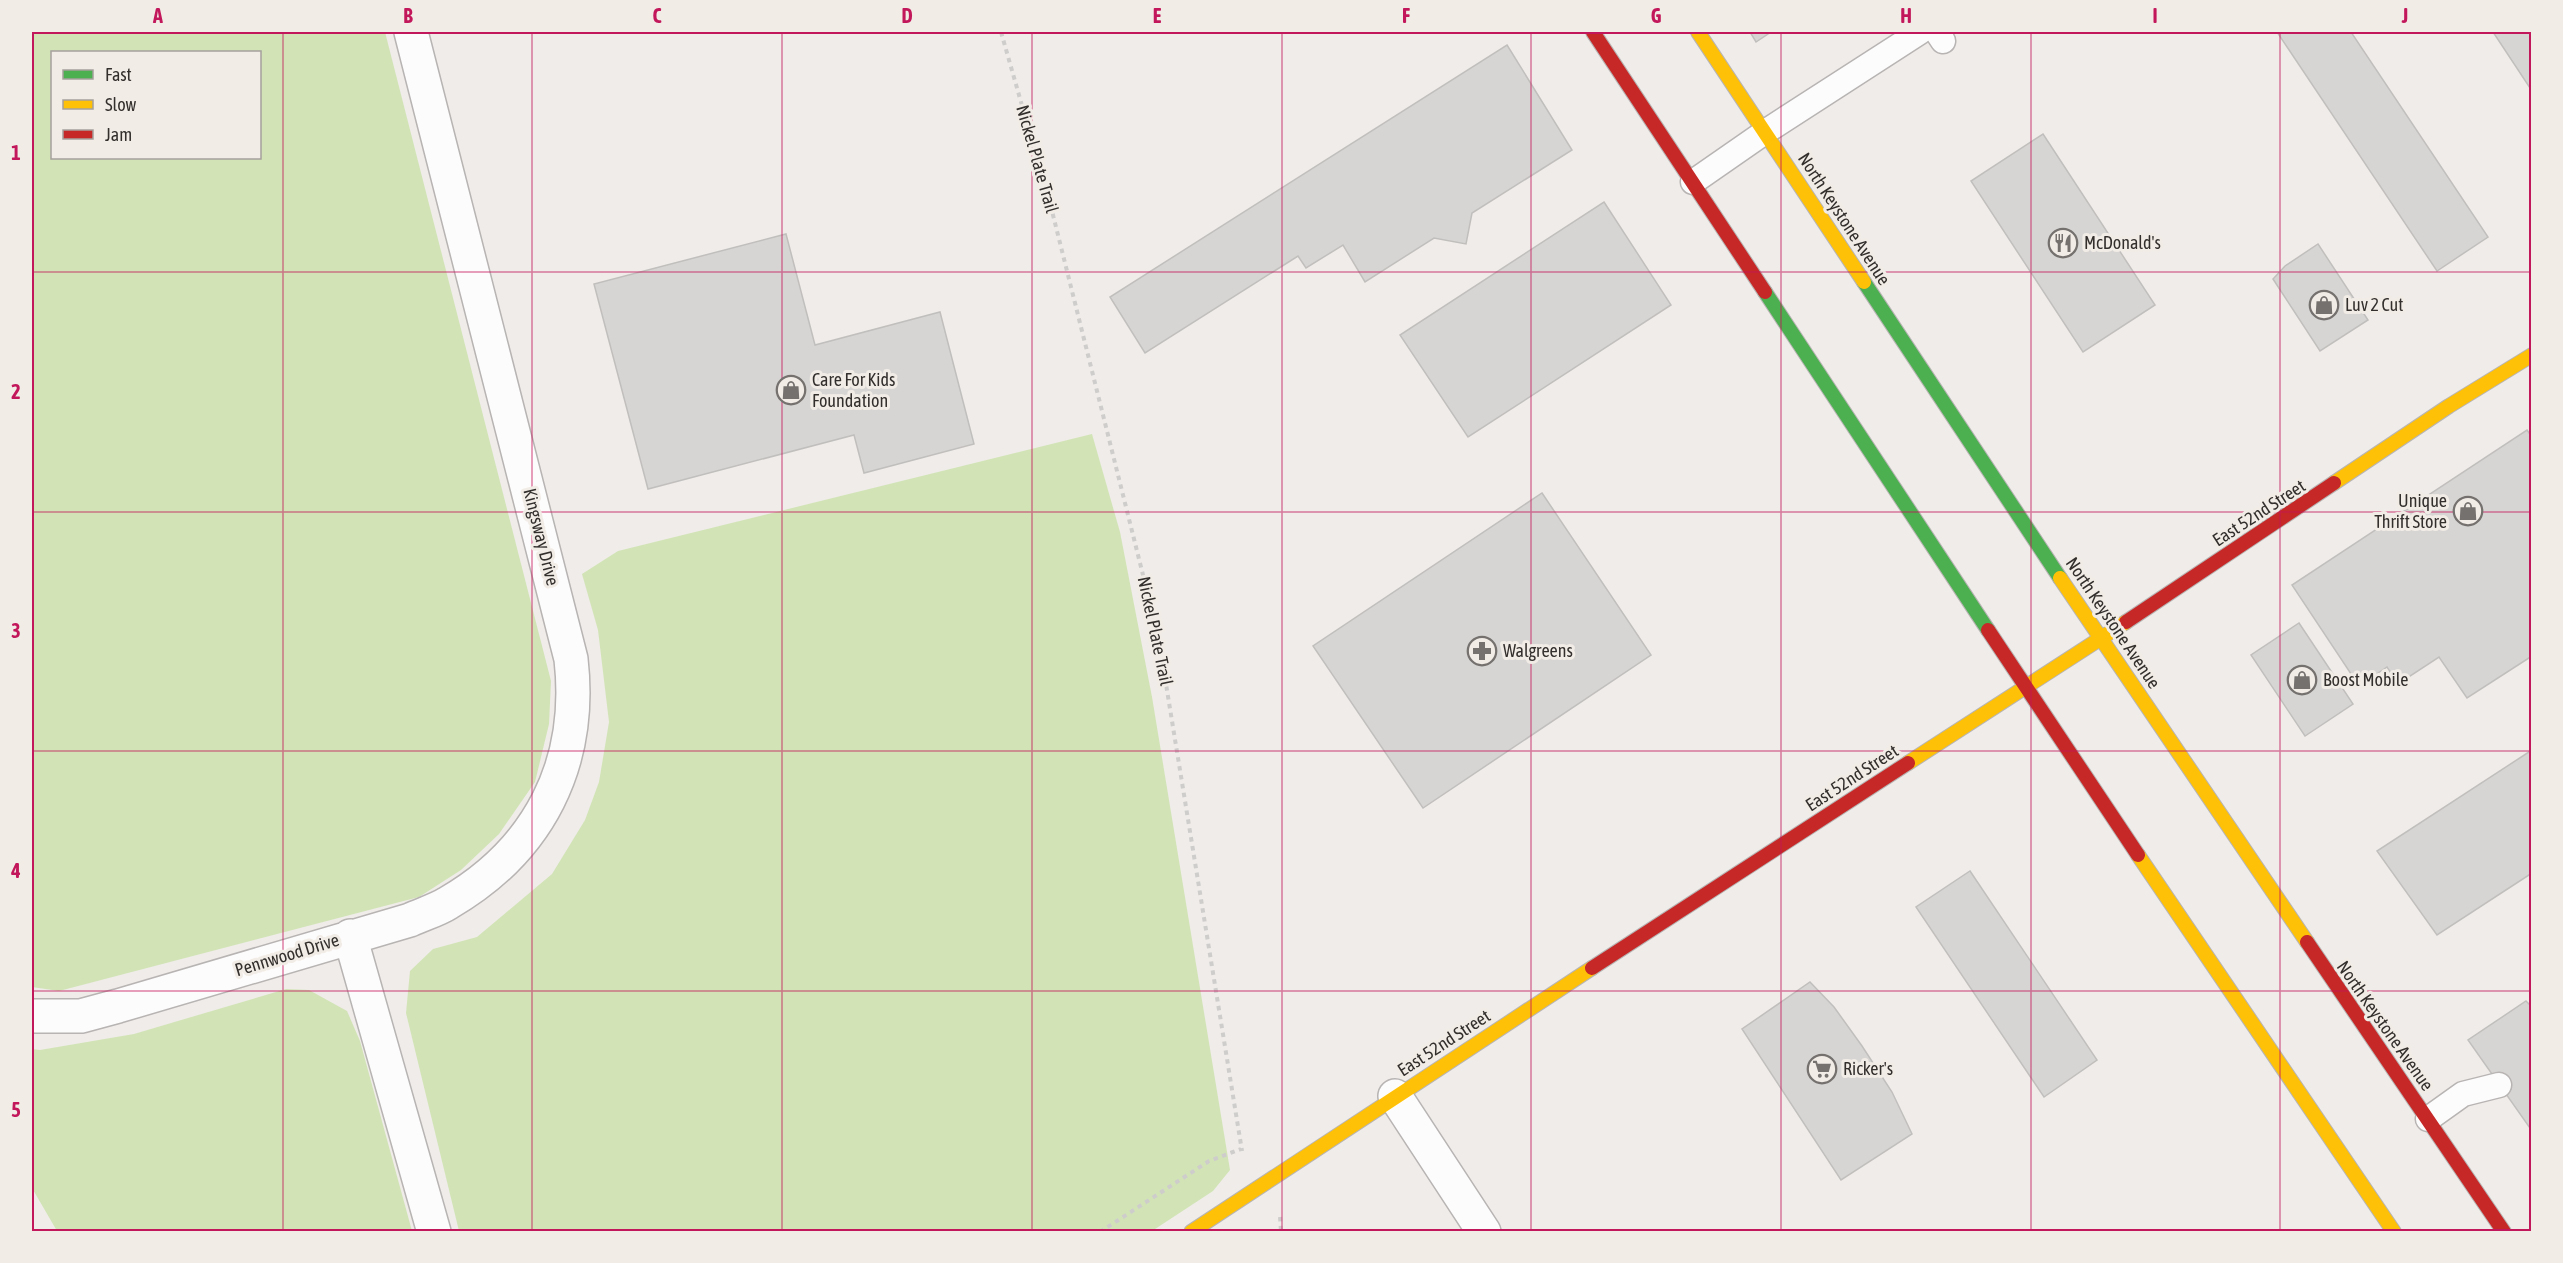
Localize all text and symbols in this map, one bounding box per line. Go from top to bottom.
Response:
text: A [152,4,163,27]
text: B [403,4,413,27]
text: C [653,4,662,27]
text: D [901,4,913,27]
text: E [1153,4,1162,27]
text: F [1402,4,1410,27]
text: G [1651,4,1662,27]
text: H [1900,4,1912,27]
text: I [2152,4,2158,27]
text: J [2401,4,2408,27]
legend [51,51,261,159]
text: Fast [105,64,132,85]
text: Slow [105,94,136,115]
street label: Nickel Plate Trail [1012,103,1063,215]
text: Jam [105,124,132,145]
text: 1 [11,141,21,164]
street label: North Keystone Avenue [1794,149,1895,289]
restaurant icon: McDonald's [2047,227,2079,259]
place label: McDonald's [2084,232,2161,253]
shop icon: Luv 2 Cut [2308,289,2340,321]
place label: Luv 2 Cut [2345,294,2403,315]
place label: Care For Kids Foundation [812,369,895,411]
shop icon: Care For Kids Foundation [775,374,807,406]
text: 2 [11,380,21,403]
street label: East 52nd Street [2208,475,2309,550]
street label: Kingsway Drive [519,486,564,588]
place label: Unique Thrift Store [2374,490,2447,532]
shop icon: Unique Thrift Store [2452,495,2484,527]
street label: North Keystone Avenue [2062,553,2165,692]
street label: Nickel Plate Trail [1134,574,1177,688]
text: 3 [11,619,21,642]
pharmacy icon: Walgreens [1466,635,1498,667]
place label: Walgreens [1503,640,1573,661]
shop icon: Boost Mobile [2286,664,2318,696]
place label: Boost Mobile [2323,669,2408,690]
street label: East 52nd Street [1801,740,1902,815]
text: 4 [10,859,21,882]
street label: Pennwood Drive [232,929,341,980]
street label: North Keystone Avenue [2333,957,2438,1095]
street label: East 52nd Street [1393,1005,1494,1080]
supermarket icon: Ricker's [1806,1053,1838,1085]
place label: Ricker's [1843,1058,1893,1079]
text: 5 [11,1098,21,1121]

